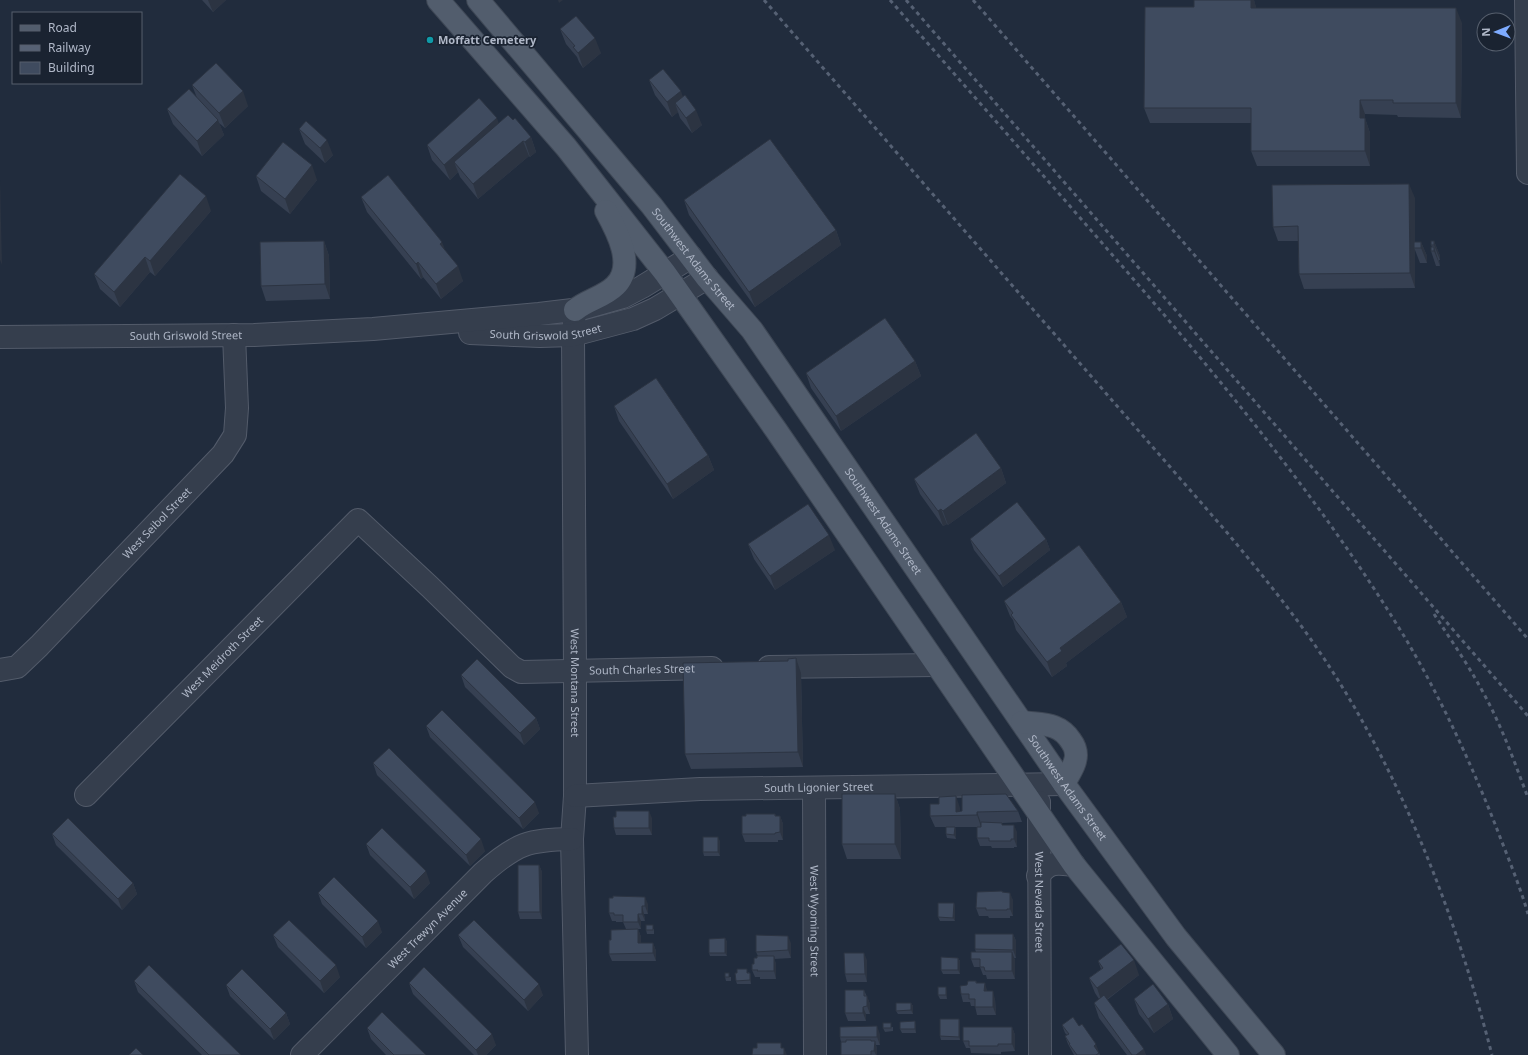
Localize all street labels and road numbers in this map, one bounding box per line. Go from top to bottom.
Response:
street label: Southwest Adams Street [649,204,739,313]
street label: South Griswold Street [489,320,603,343]
street label: South Griswold Street [130,327,242,343]
street label: Southwest Adams Street [842,465,926,577]
street label: West Seibol Street [119,484,194,562]
street label: West Meidroth Street [178,612,266,701]
street label: West Montana Street [568,629,583,737]
street label: South Charles Street [589,660,695,678]
street label: Southwest Adams Street [1025,732,1111,843]
street label: South Ligonier Street [764,779,874,795]
street label: West Nevada Street [1032,851,1048,953]
street label: West Wyoming Street [807,865,823,977]
street label: West Trewyn Avenue [384,885,470,972]

